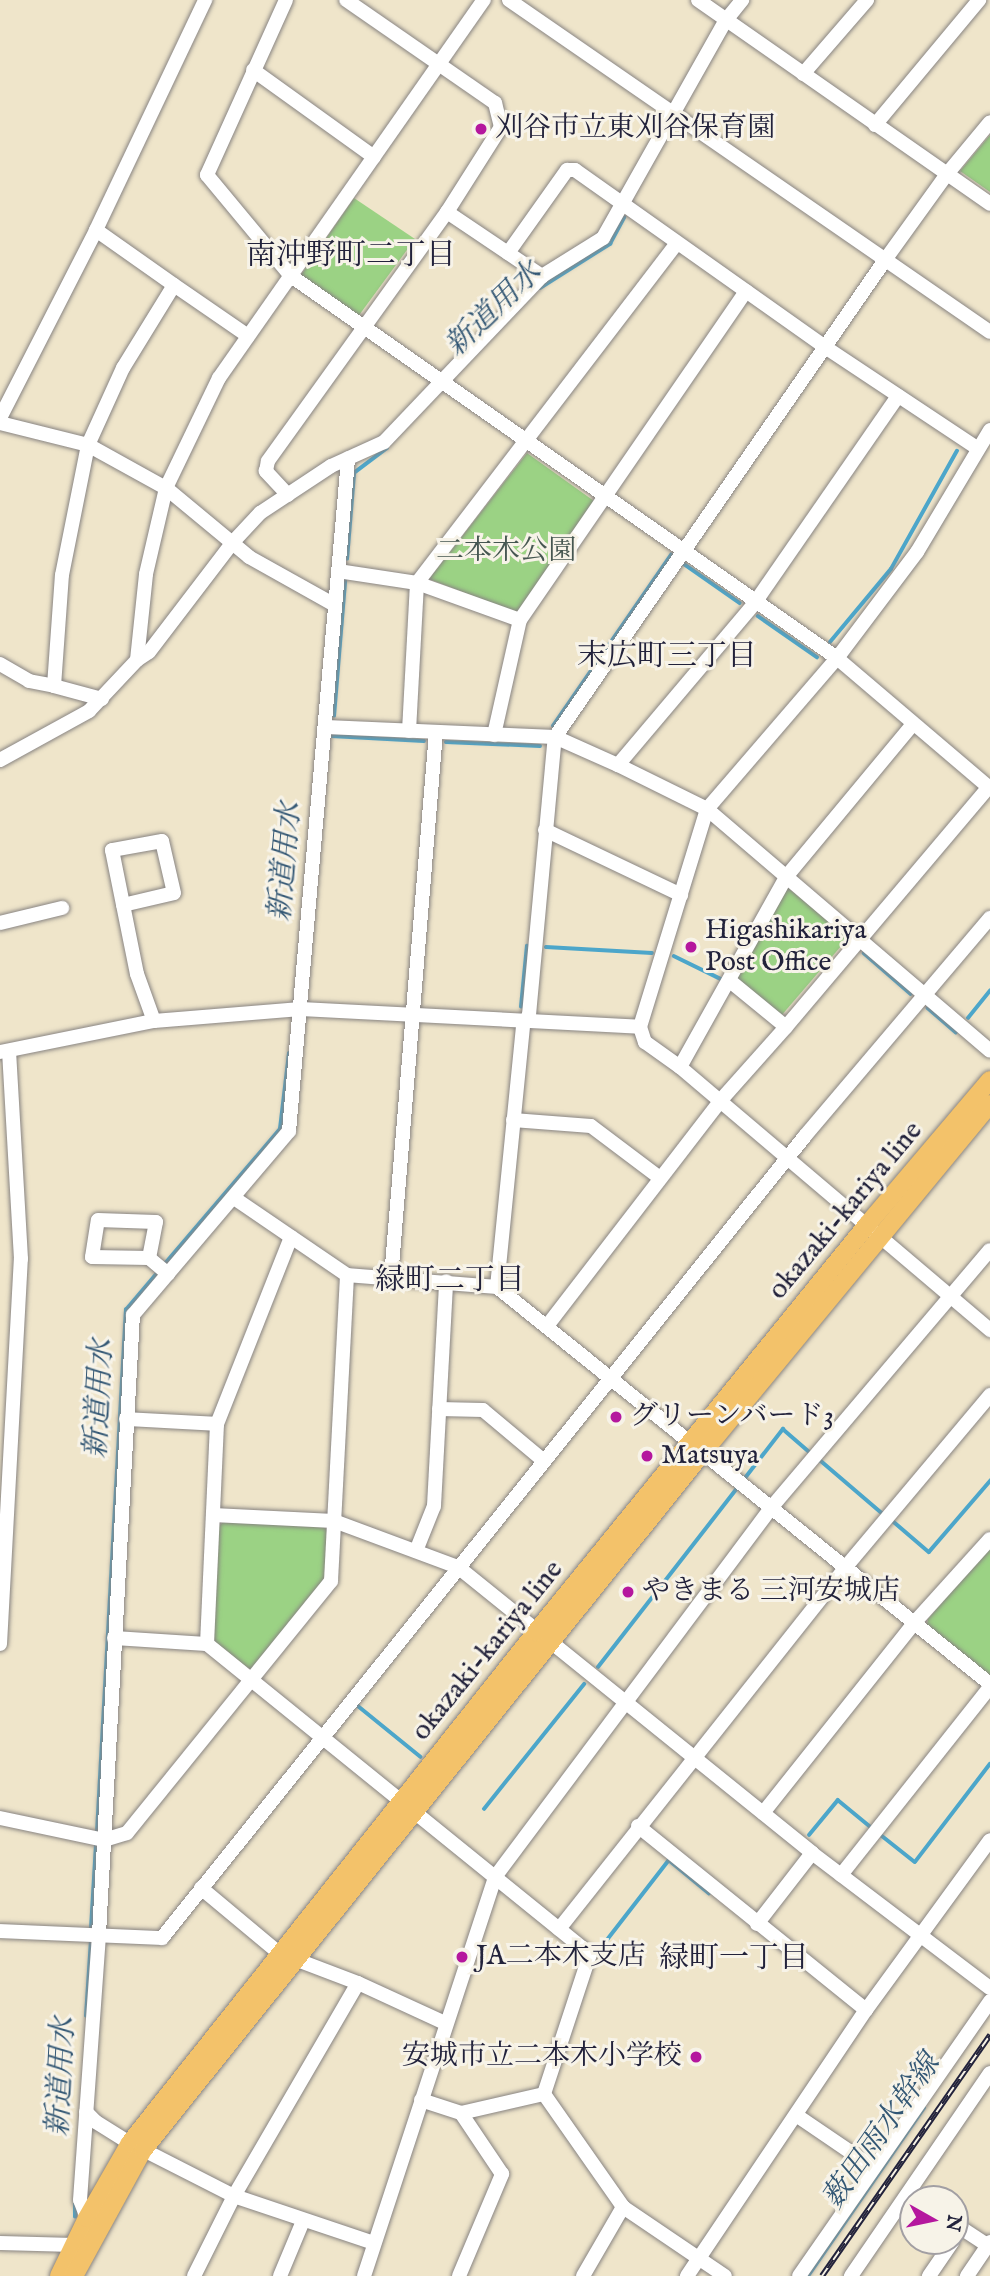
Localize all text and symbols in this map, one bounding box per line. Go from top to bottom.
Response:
place label: 刈谷市立東刈谷保育園 [495,112,775,146]
marker: 刈谷市立東刈谷保育園 [473,121,489,137]
district label: 南沖野町二丁目 [246,238,456,274]
water label: 新道用水 [438,255,550,365]
park label: 二本木公園 [436,535,576,569]
district label: 末広町三丁目 [577,639,757,675]
water label: 新道用水 [263,801,309,923]
place label: Higashikariya Post Office [705,914,866,980]
marker: Higashikariya Post Office [683,939,699,955]
street label: okazaki-kariya line [762,1115,930,1307]
district label: 緑町二丁目 [375,1263,525,1299]
water label: 新道用水 [79,1338,121,1460]
place label: グリーンバード3 [630,1400,836,1434]
marker: グリーンバード3 [608,1409,624,1425]
place label: Matsuya [661,1439,759,1473]
marker: Matsuya [639,1448,655,1464]
street label: okazaki-kariya line [405,1554,571,1748]
place label: やきまる 三河安城店 [642,1575,900,1609]
marker: やきまる 三河安城店 [620,1584,636,1600]
place label: JA二本木支店 [476,1940,646,1974]
district label: 緑町一丁目 [659,1941,809,1977]
marker: JA二本木支店 [454,1949,470,1965]
water label: 新道用水 [41,2016,83,2138]
place label: 安城市立二本木小学校 [402,2040,682,2074]
water label: 薮田雨水幹線 [816,2048,948,2216]
marker: 安城市立二本木小学校 [688,2049,704,2065]
north arrow [899,2185,969,2255]
text: N [940,2213,966,2233]

